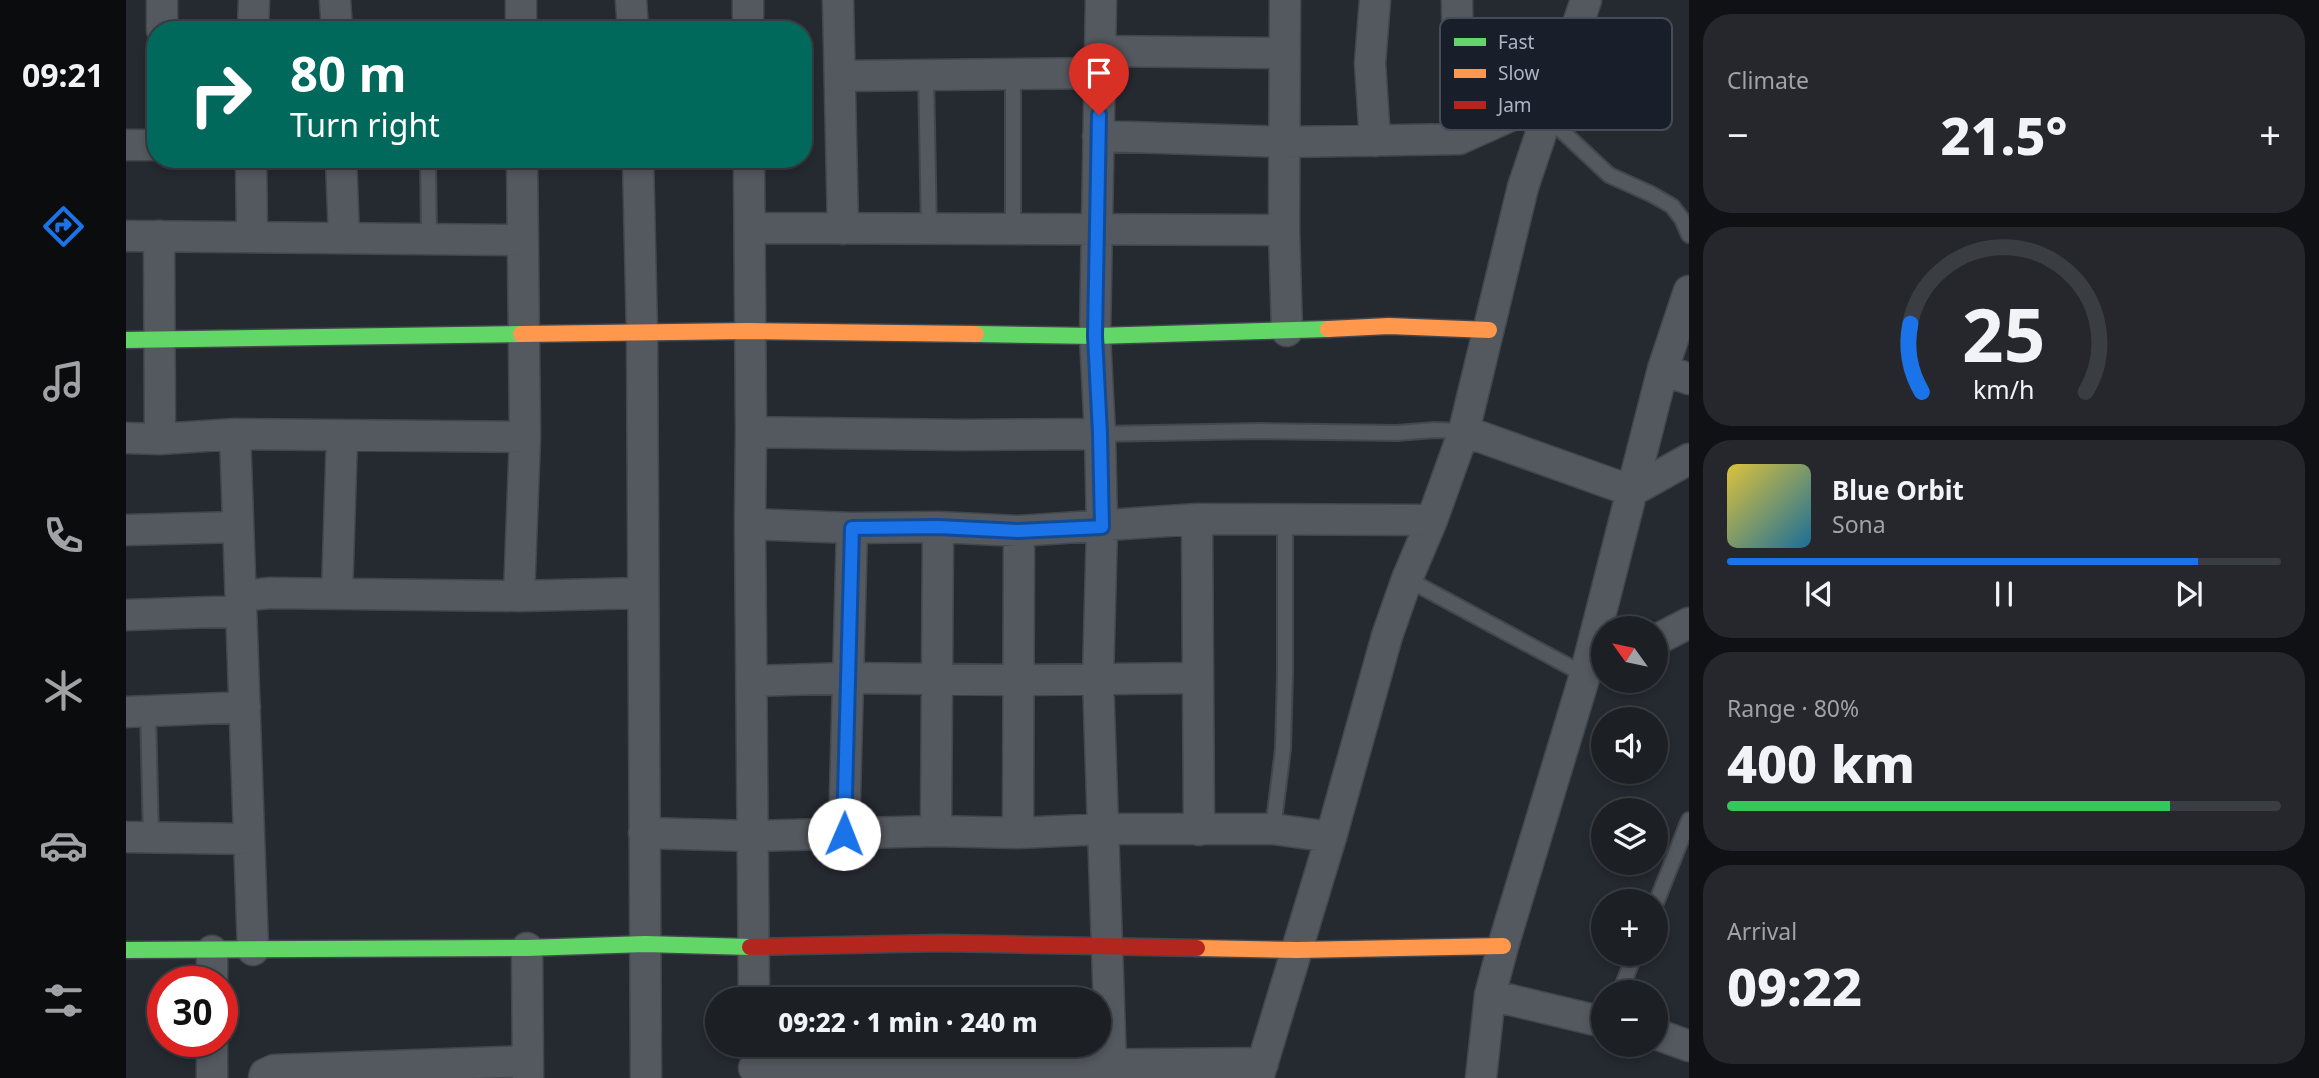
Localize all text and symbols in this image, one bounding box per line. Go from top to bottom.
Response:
legend [1440,18,1672,130]
text: Fast [1498,29,1535,55]
text: 80 m [290,40,407,106]
pin [1069,43,1129,115]
icon: right [175,49,266,140]
text: 09:21 [22,53,104,96]
icon: arrive [1080,54,1118,92]
text: Slow [1498,60,1539,86]
text: Climate [1727,64,1809,96]
text: Jam [1496,92,1532,118]
text: 21.5° [1941,99,2067,170]
text: Turn right [290,103,440,146]
text: − [1727,108,1749,160]
text: + [2259,108,2281,160]
icon: directions [39,202,88,251]
text: 25 [1962,285,2046,384]
icon: music [39,357,88,406]
text: km/h [1973,372,2035,406]
text: Blue Orbit [1832,472,1964,508]
text: Sona [1832,508,1886,540]
icon: phone [39,511,88,560]
icon: previous [1800,575,1838,613]
icon: pause [1985,575,2023,613]
icon: next [2170,575,2208,613]
north arrow [1591,616,1668,693]
map controls [1591,616,1668,1057]
icon: climate [39,666,88,715]
text: Range · 80% [1727,692,1859,724]
button: sound [1591,707,1668,784]
text: 400 km [1727,727,1915,798]
position arrow [807,797,881,871]
button: layers [1591,798,1668,875]
icon: car [39,821,88,870]
button: + [1591,889,1668,966]
text: Arrival [1727,915,1797,947]
text: 09:22 [1727,950,1862,1021]
speed limit sign: 30 [147,966,238,1057]
icon: filters [39,976,88,1025]
button: − [1591,980,1668,1057]
text: 09:22 · 1 min · 240 m [778,1004,1038,1040]

